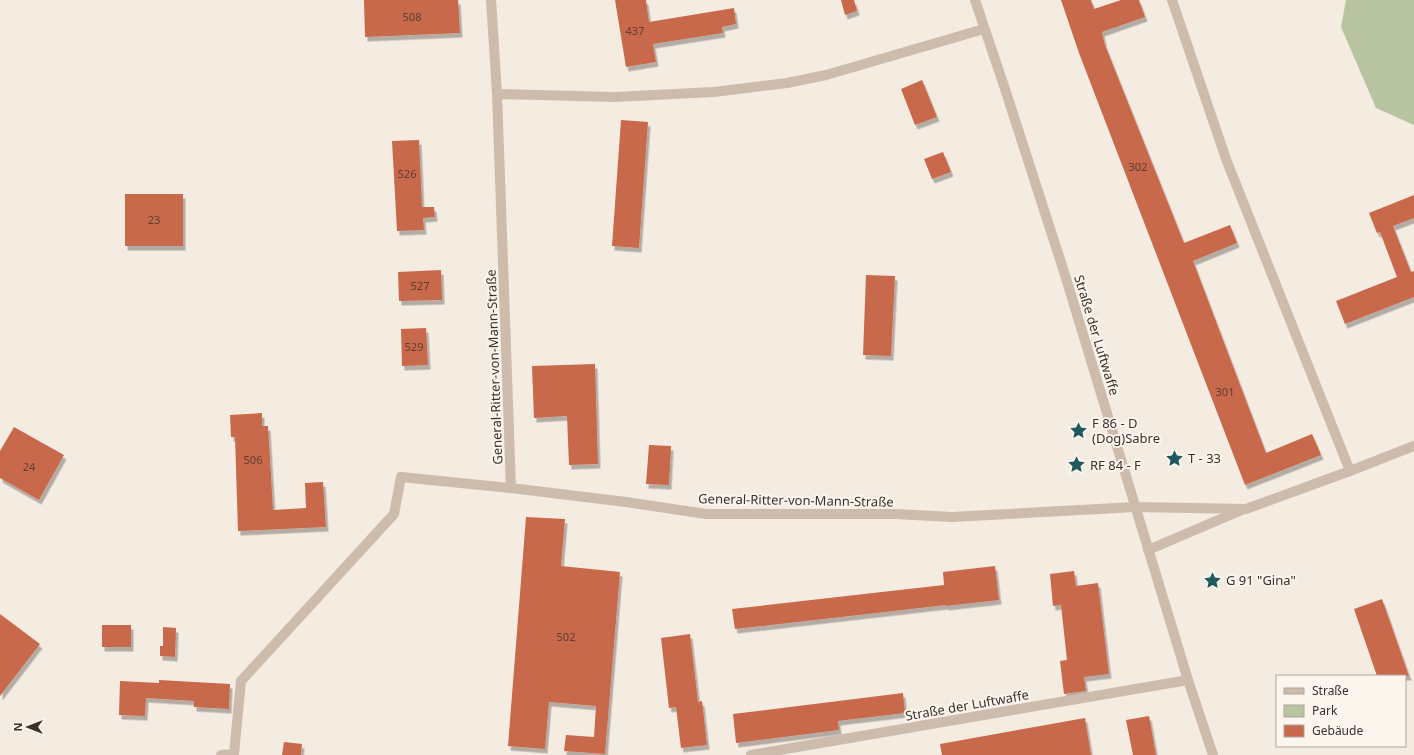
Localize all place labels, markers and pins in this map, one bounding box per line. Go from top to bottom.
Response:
place label: F 86 - D (Dog)Sabre [1092,414,1160,447]
place icon: F 86 - D (Dog)Sabre [1069,420,1089,440]
place icon: T - 33 [1165,448,1185,468]
place label: T - 33 [1188,449,1221,467]
place icon: RF 84 - F [1067,455,1087,475]
place label: RF 84 - F [1090,456,1141,474]
place icon: G 91 "Gina" [1203,570,1223,590]
place label: G 91 "Gina" [1226,571,1296,589]

